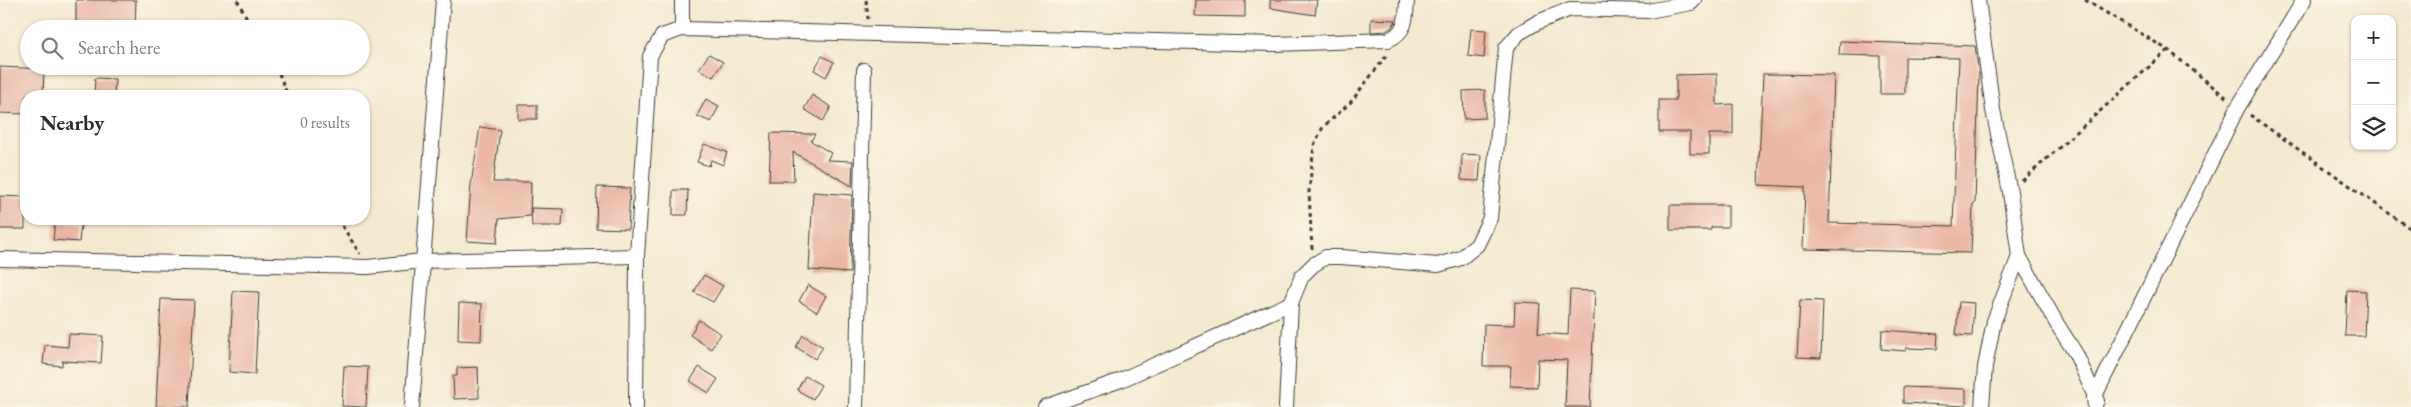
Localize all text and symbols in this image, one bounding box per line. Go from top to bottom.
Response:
map controls [2351,15,2396,150]
button: + [2351,15,2396,60]
search box [20,20,370,75]
icon: search [38,34,66,62]
text: Search here [78,35,160,60]
button: − [2351,60,2396,105]
button: layers [2351,105,2396,150]
text: Nearby [40,109,104,136]
text: 0 results [300,112,350,133]

